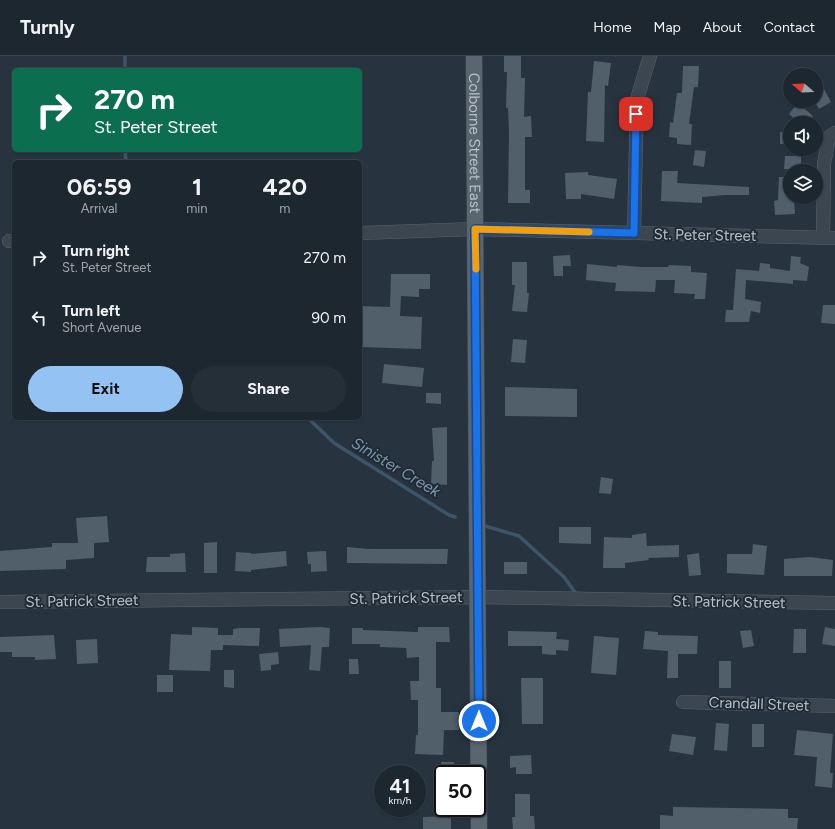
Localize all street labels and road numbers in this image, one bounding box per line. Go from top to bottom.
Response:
street label: Colborne Street East [465,73,484,214]
street label: St. Peter Street [653,225,757,245]
street label: St. Patrick Street [349,588,463,608]
street label: St. Patrick Street [25,591,139,611]
street label: St. Patrick Street [672,592,786,612]
street label: Crandall Street [708,693,810,715]

